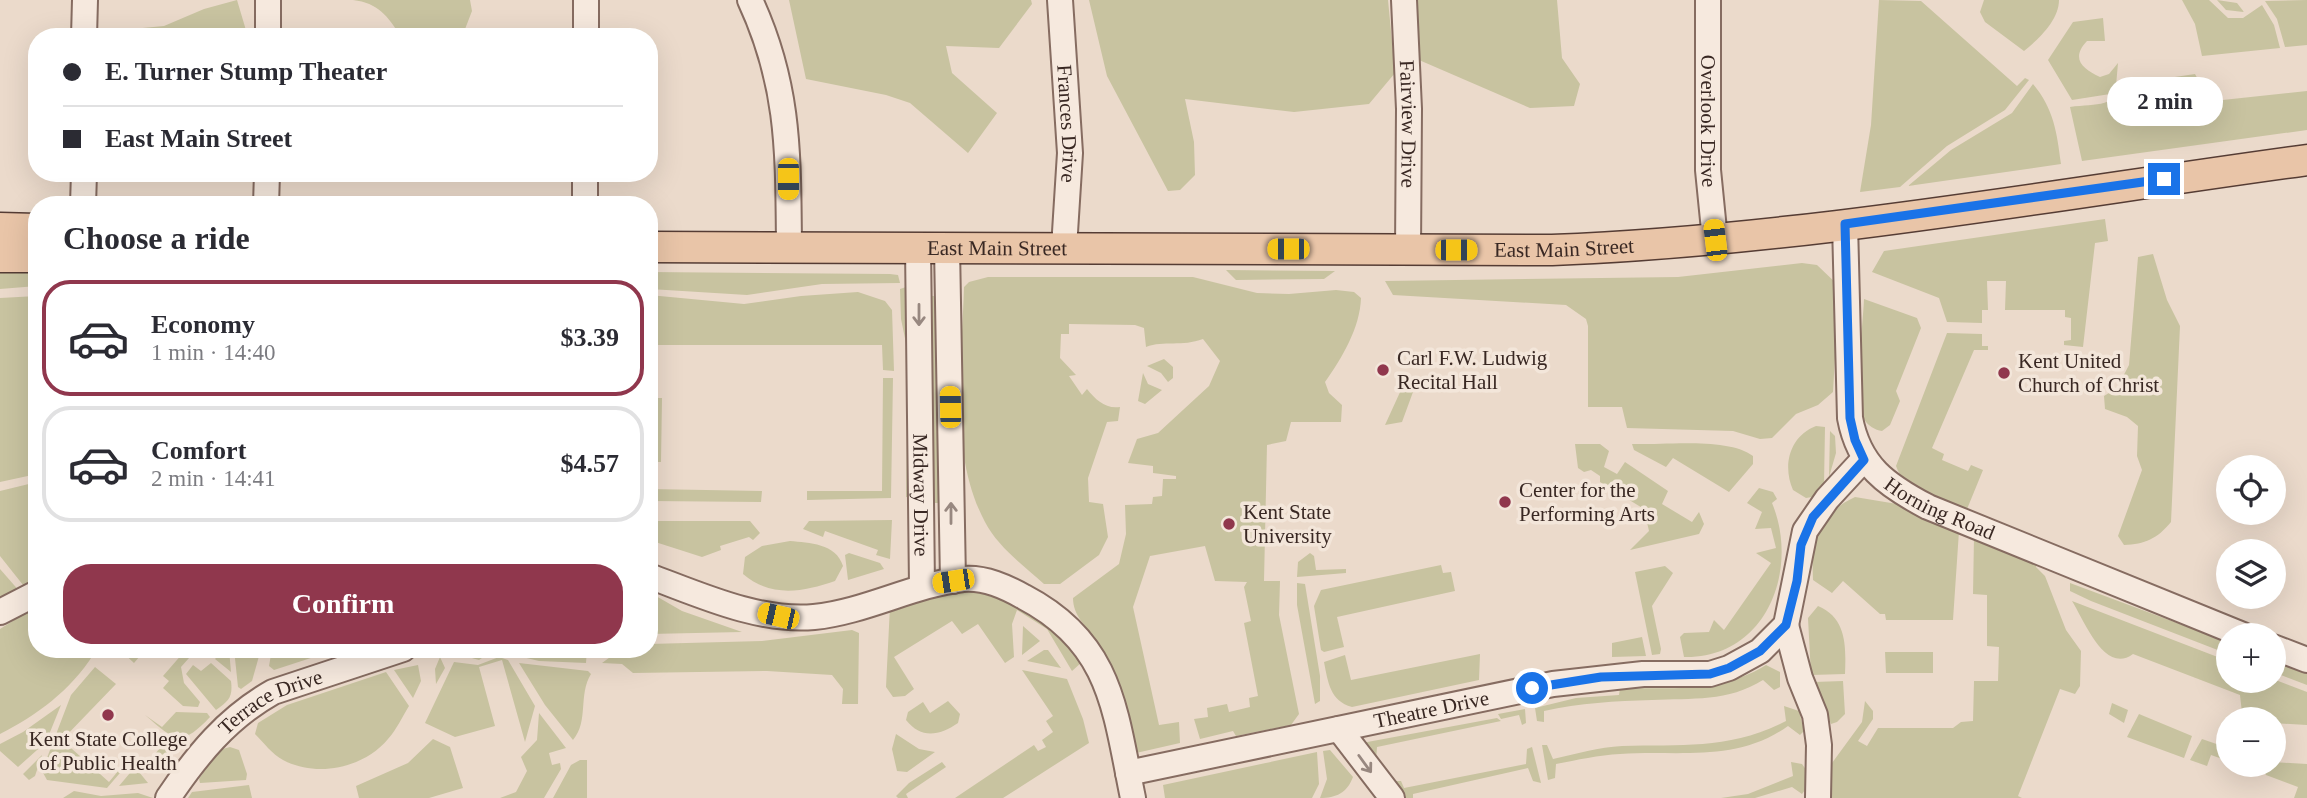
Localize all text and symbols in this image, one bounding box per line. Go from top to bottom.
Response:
street label: Overlook Drive [1696,55,1722,188]
text: E. Turner Stump Theater [105,57,387,86]
street label: Fairview Drive [1395,59,1421,188]
street label: Frances Drive [1052,64,1082,184]
callout: 2 min [2106,78,2222,127]
text: 2 min [2137,89,2193,114]
text: East Main Street [105,124,292,153]
car [778,158,799,200]
route end [2148,163,2180,195]
car [1703,218,1728,262]
text: Choose a ride [63,220,250,256]
street label: East Main Street [1494,234,1635,262]
street label: East Main Street [927,236,1067,260]
car [1268,239,1310,260]
car [1436,240,1478,261]
one-way arrow [912,303,926,326]
icon: car [67,307,130,370]
text: Economy [151,310,255,339]
text: $3.39 [561,323,619,352]
text: 1 min · 14:40 [151,340,276,365]
place label: Carl F.W. Ludwig Recital Hall [1397,346,1548,394]
place label: Kent United Church of Christ [2018,349,2159,397]
marker: Carl F.W. Ludwig Recital Hall [1375,362,1391,378]
marker: Kent United Church of Christ [1996,365,2012,381]
car [940,386,961,428]
icon: car [67,433,130,496]
street label: Midway Drive [908,433,934,557]
text: Comfort [151,436,246,465]
text: $4.57 [561,449,619,478]
map controls [2216,455,2286,777]
button: locate [2216,455,2286,525]
text: 2 min · 14:41 [151,466,276,491]
street label: Horning Road [1880,472,1999,545]
place label: Center for the Performing Arts [1519,478,1655,526]
marker: Center for the Performing Arts [1497,494,1513,510]
place label: Kent State University [1243,500,1332,548]
one-way arrow [944,502,958,525]
marker: Kent State University [1221,516,1237,532]
button: layers [2216,539,2286,609]
button: Confirm [63,564,623,644]
car [931,567,976,595]
car [756,601,801,631]
button: + [2216,623,2286,693]
street label: Terrace Drive [213,665,325,740]
route start [1516,672,1548,704]
street label: Theatre Drive [1372,686,1491,733]
marker: Kent State College of Public Health [100,707,116,723]
button: − [2216,707,2286,777]
place label: Kent State College of Public Health [29,727,187,775]
one-way arrow [1358,754,1372,773]

